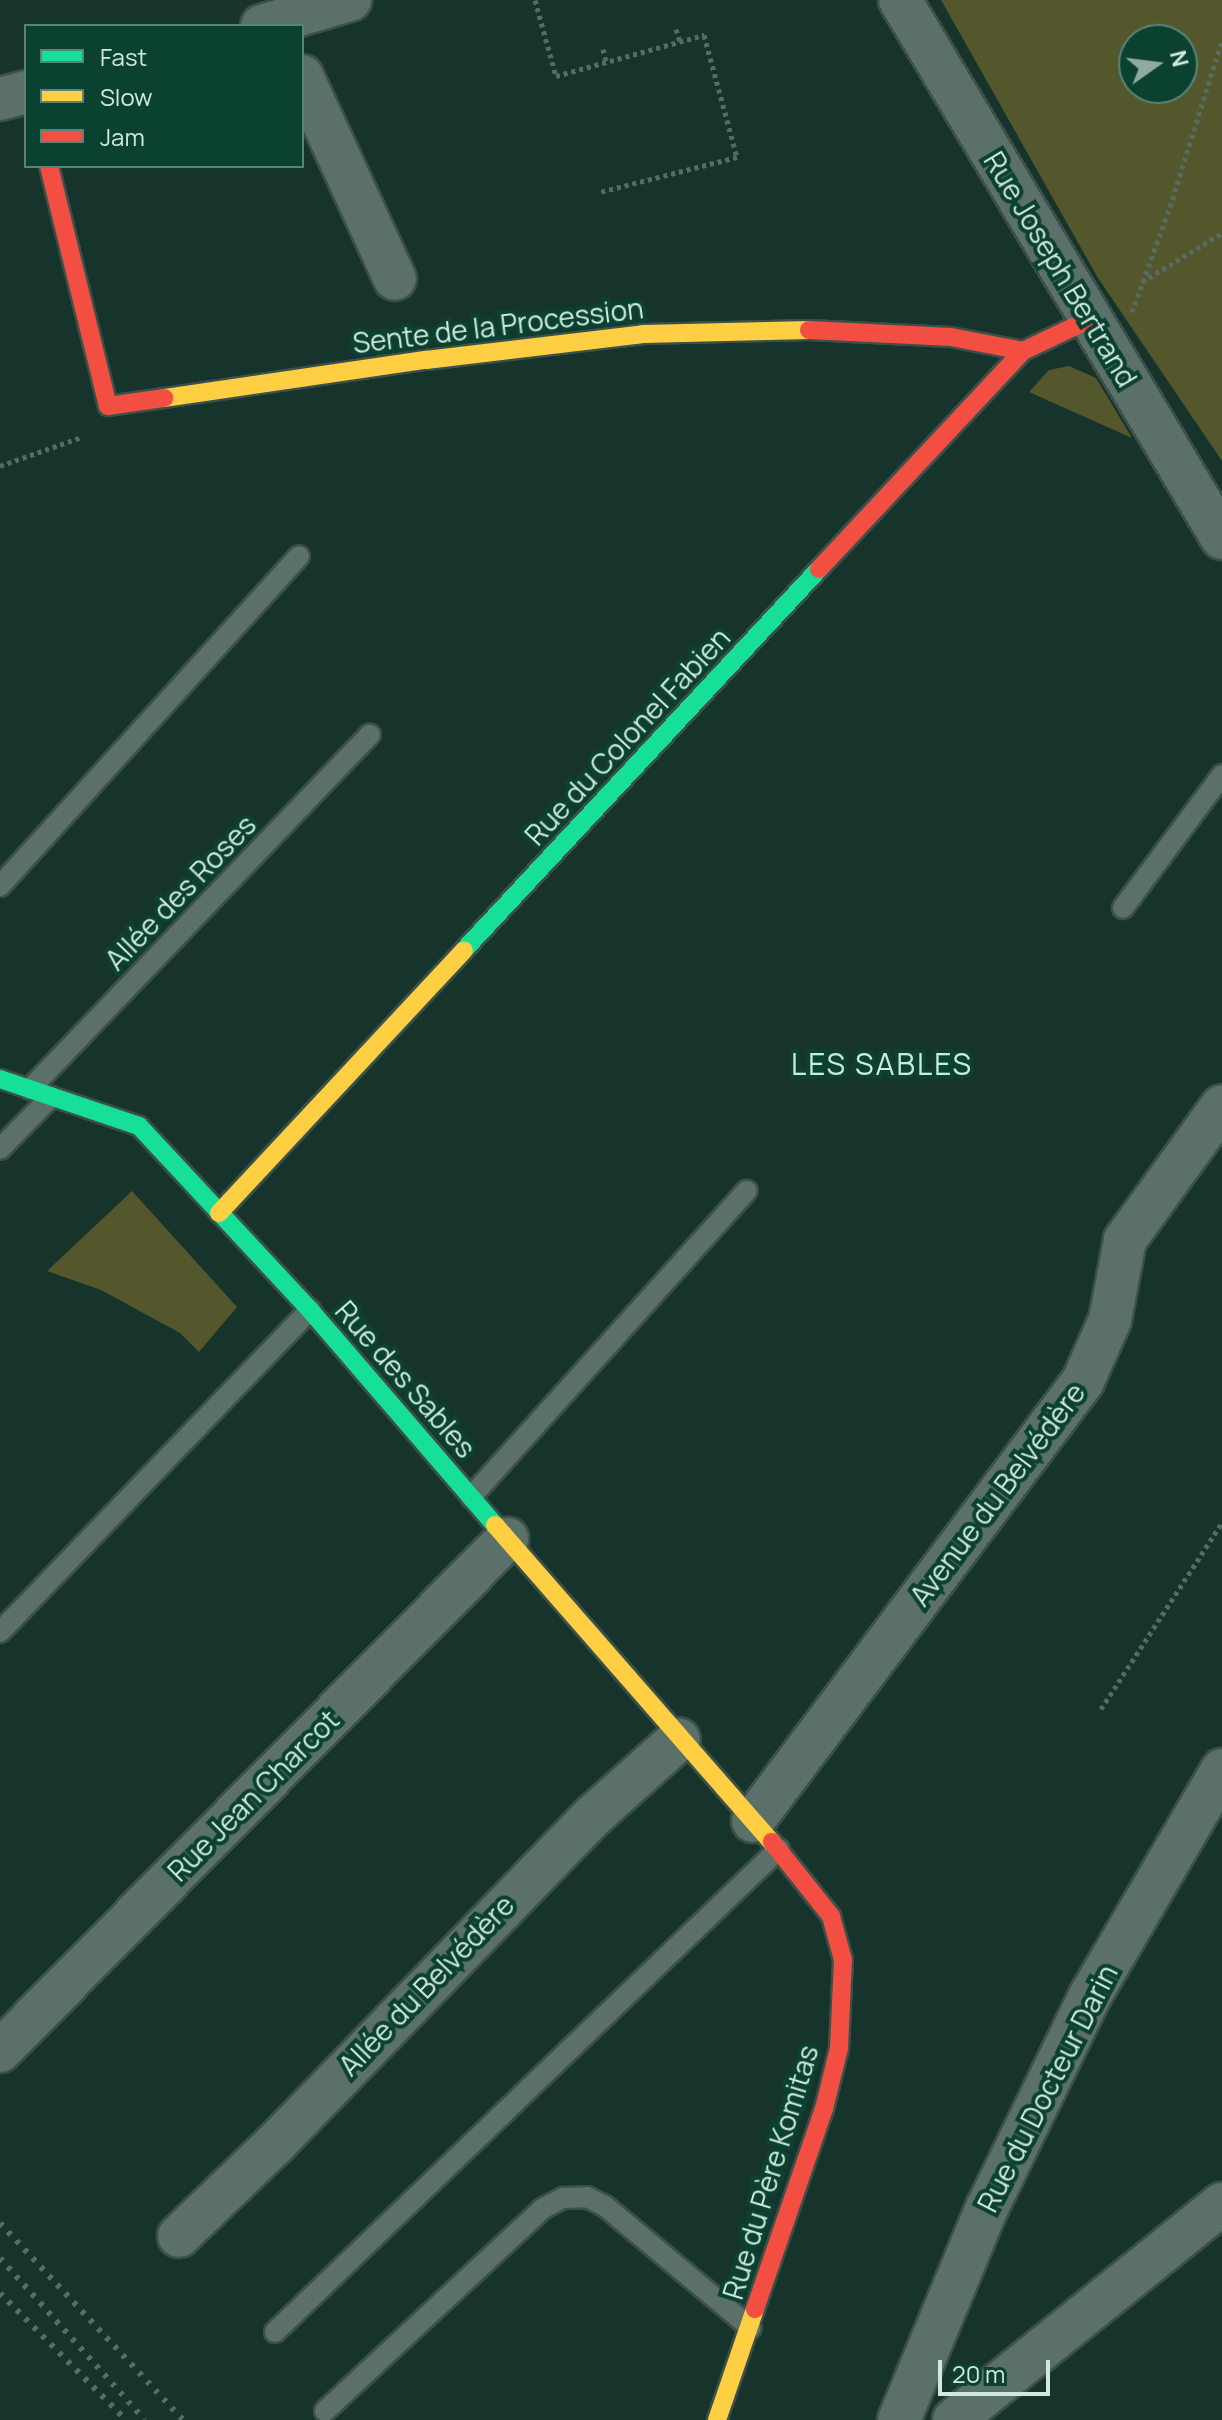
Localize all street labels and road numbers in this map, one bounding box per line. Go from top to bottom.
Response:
street label: Rue Joseph Bertrand [978,145,1144,393]
street label: Sente de la Procession [351,290,645,360]
street label: Rue du Colonel Fabien [518,620,736,852]
street label: Allée des Roses [98,808,262,976]
street label: Rue des Sables [329,1294,483,1464]
street label: Avenue du Belvédère [902,1376,1092,1612]
street label: Rue Jean Charcot [161,1703,345,1887]
street label: Allée du Belvédère [331,1888,521,2082]
street label: Rue du Docteur Darin [970,1959,1124,2217]
street label: Rue du Père Komitas [715,2041,825,2303]

